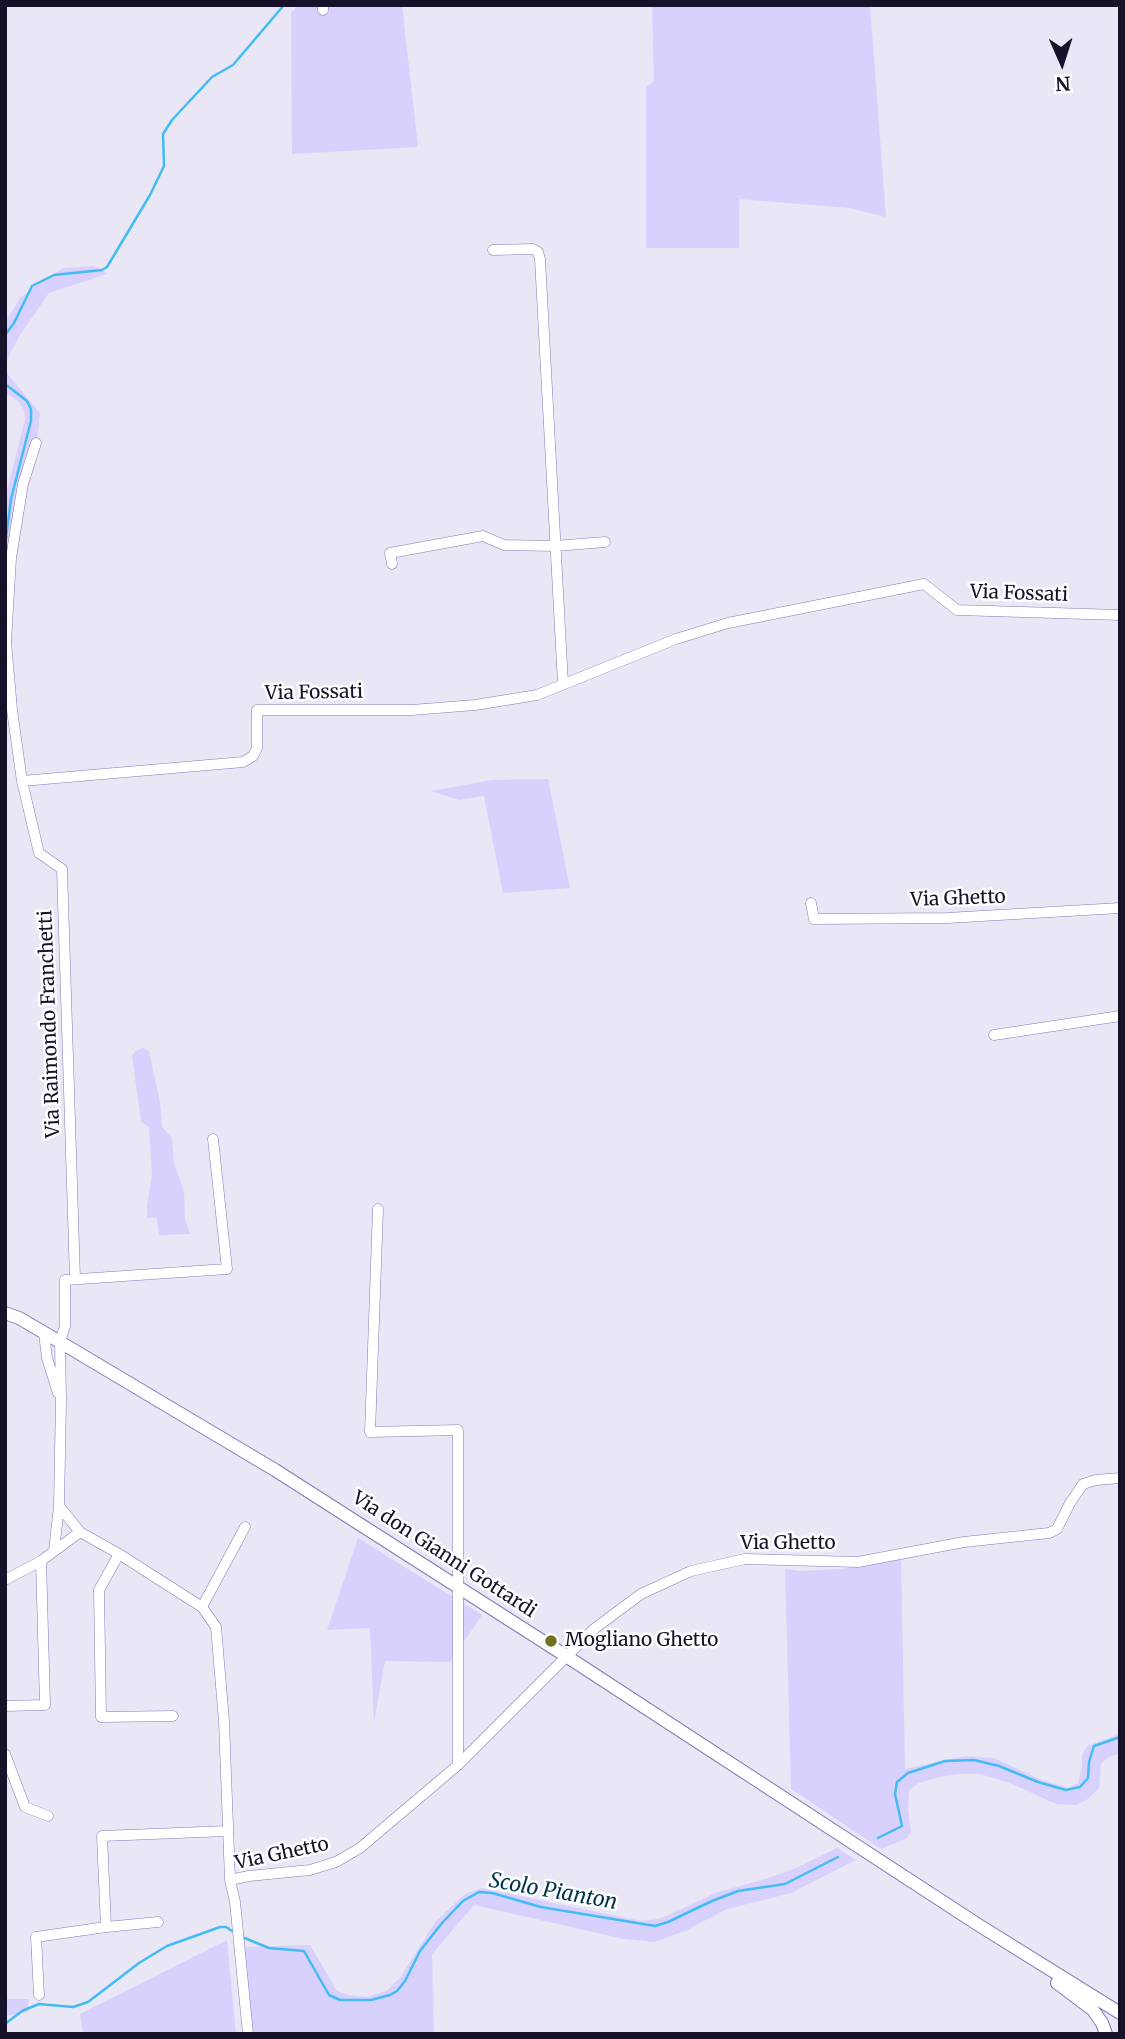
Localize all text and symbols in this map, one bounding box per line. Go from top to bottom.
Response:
north arrow [1027,28,1097,98]
text: N [1055,72,1071,96]
street label: Via Fossati [970,581,1068,607]
street label: Via Fossati [265,681,363,705]
street label: Via Ghetto [910,886,1006,912]
street label: Via Raimondo Franchetti [35,910,65,1138]
street label: Via don Gianni Gottardi [348,1487,540,1623]
street label: Via Ghetto [740,1533,836,1555]
place label: Mogliano Ghetto [565,1630,718,1652]
marker: Mogliano Ghetto [543,1633,559,1649]
street label: Via Ghetto [233,1833,331,1875]
water label: Scolo Pianton [487,1868,619,1916]

